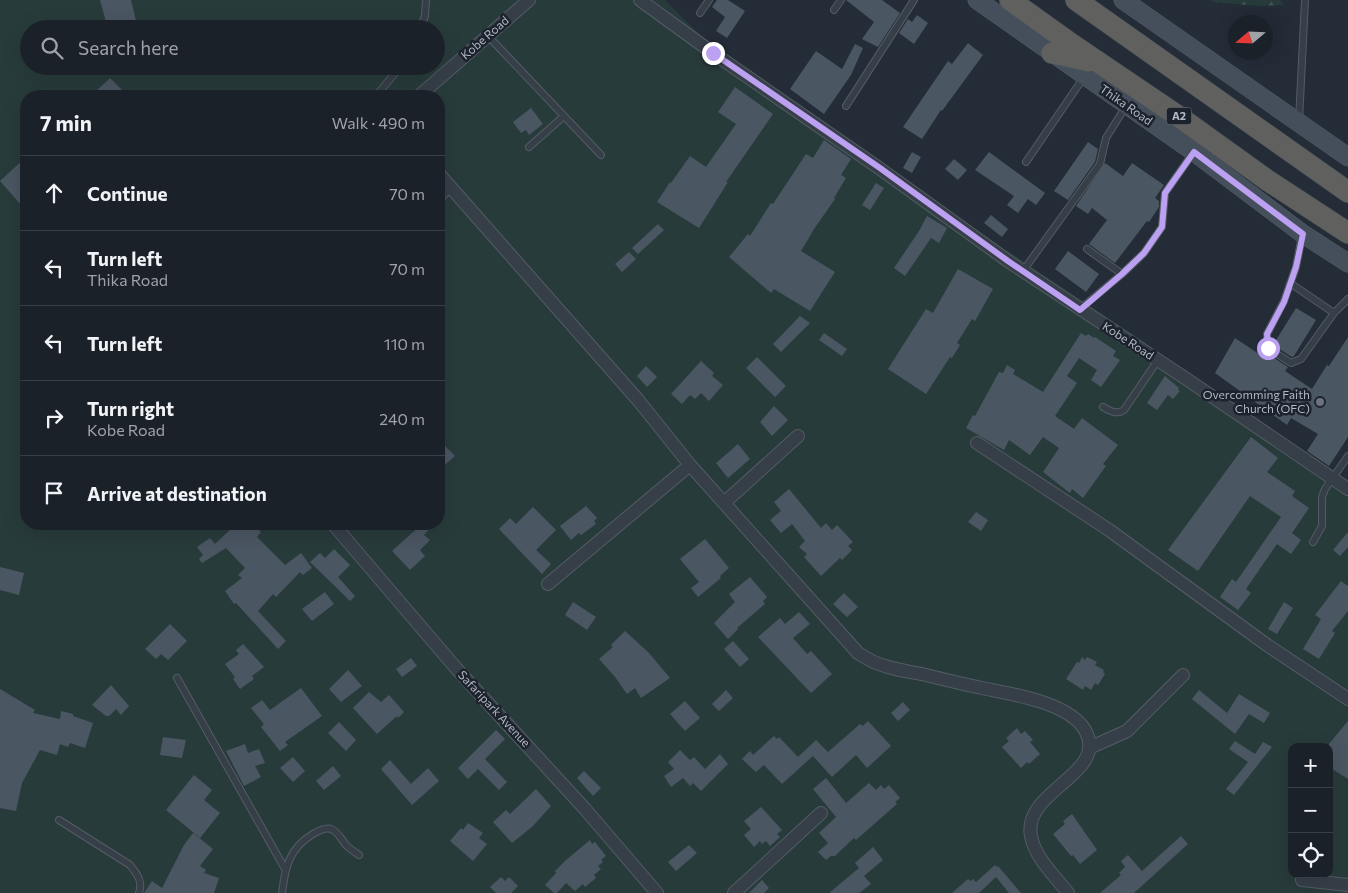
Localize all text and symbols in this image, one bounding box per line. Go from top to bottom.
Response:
street label: Kobe Road [458,13,511,62]
north arrow [1228,15,1273,60]
search box [20,20,445,75]
icon: search [38,34,66,62]
text: Search here [78,36,178,59]
route end [702,42,725,65]
street label: Thika Road [1098,81,1156,127]
road number: A2 [1166,108,1192,124]
text: 7 min [40,110,92,135]
text: Walk · 490 m [332,113,425,132]
icon: ahead [40,179,68,207]
text: Continue [87,182,167,205]
text: 70 m [389,184,425,203]
text: Turn left [87,247,162,270]
icon: left [40,254,68,282]
text: 70 m [389,259,425,278]
text: Thika Road [87,270,168,289]
street label: Kobe Road [1100,318,1157,362]
icon: left [40,329,68,357]
text: Turn left [87,332,162,355]
text: 110 m [384,334,425,353]
route start [1257,337,1280,360]
place label: Overcomming Faith Church (OFC) [1203,387,1310,415]
marker: Overcomming Faith Church (OFC) [1314,396,1326,408]
text: Turn right [87,397,174,420]
icon: right [40,404,68,432]
text: 240 m [379,409,425,428]
text: Kobe Road [87,420,165,439]
icon: arrive [40,479,68,507]
text: Arrive at destination [87,482,267,505]
street label: Safaripark Avenue [456,667,534,749]
map controls [1288,743,1333,878]
button: + [1288,743,1333,788]
button: − [1288,788,1333,833]
button: locate [1288,833,1333,878]

